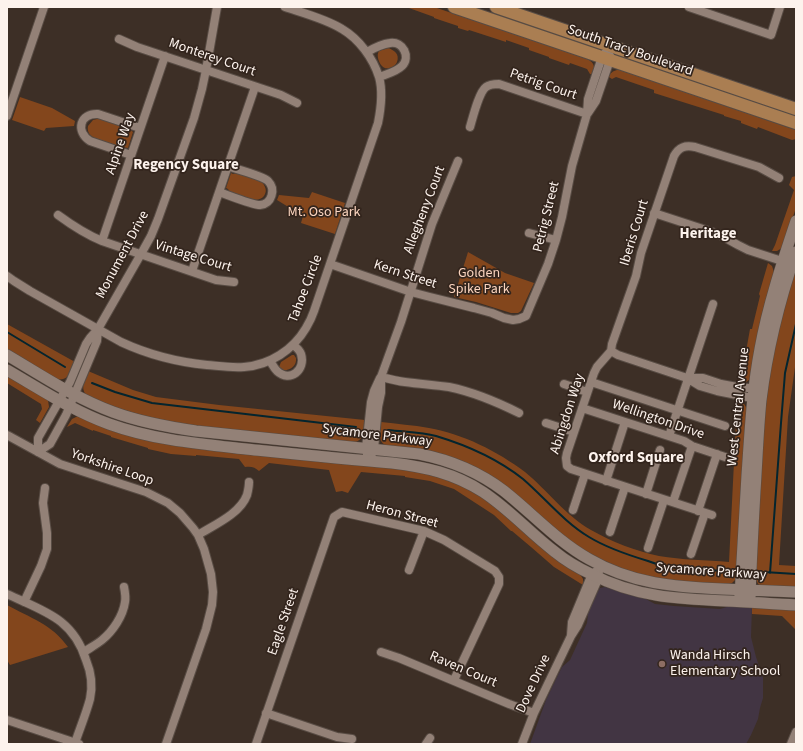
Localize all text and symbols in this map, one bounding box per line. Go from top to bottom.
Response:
street label: South Tracy Boulevard [565,22,695,80]
street label: Monterey Court [166,35,258,81]
street label: Petrig Court [507,66,579,104]
street label: Alpine Way [103,111,139,177]
district label: Regency Square [133,157,239,175]
street label: Allegheny Court [401,164,449,256]
street label: Petrig Street [530,180,564,254]
street label: Iberis Court [617,198,653,268]
park label: Mt. Oso Park [287,205,361,221]
street label: Monument Drive [93,208,153,302]
district label: Heritage [680,226,736,244]
street label: Vintage Court [153,237,233,277]
street label: Tahoe Circle [285,253,327,325]
street label: Kern Street [371,257,439,293]
park label: Golden Spike Park [448,266,510,298]
street label: West Central Avenue [724,347,754,467]
street label: Abingdon Way [547,372,589,456]
street label: Wellington Drive [610,396,706,444]
street label: Sycamore Parkway [321,421,433,451]
street label: Yorkshire Loop [68,446,156,490]
district label: Oxford Square [588,450,684,468]
street label: Heron Street [364,497,440,533]
street label: Sycamore Parkway [655,560,767,584]
street label: Eagle Street [265,586,303,658]
street label: Raven Court [427,648,499,692]
place label: Wanda Hirsch Elementary School [670,648,780,680]
street label: Dove Drive [513,652,555,716]
marker: Wanda Hirsch Elementary School [657,659,667,669]

